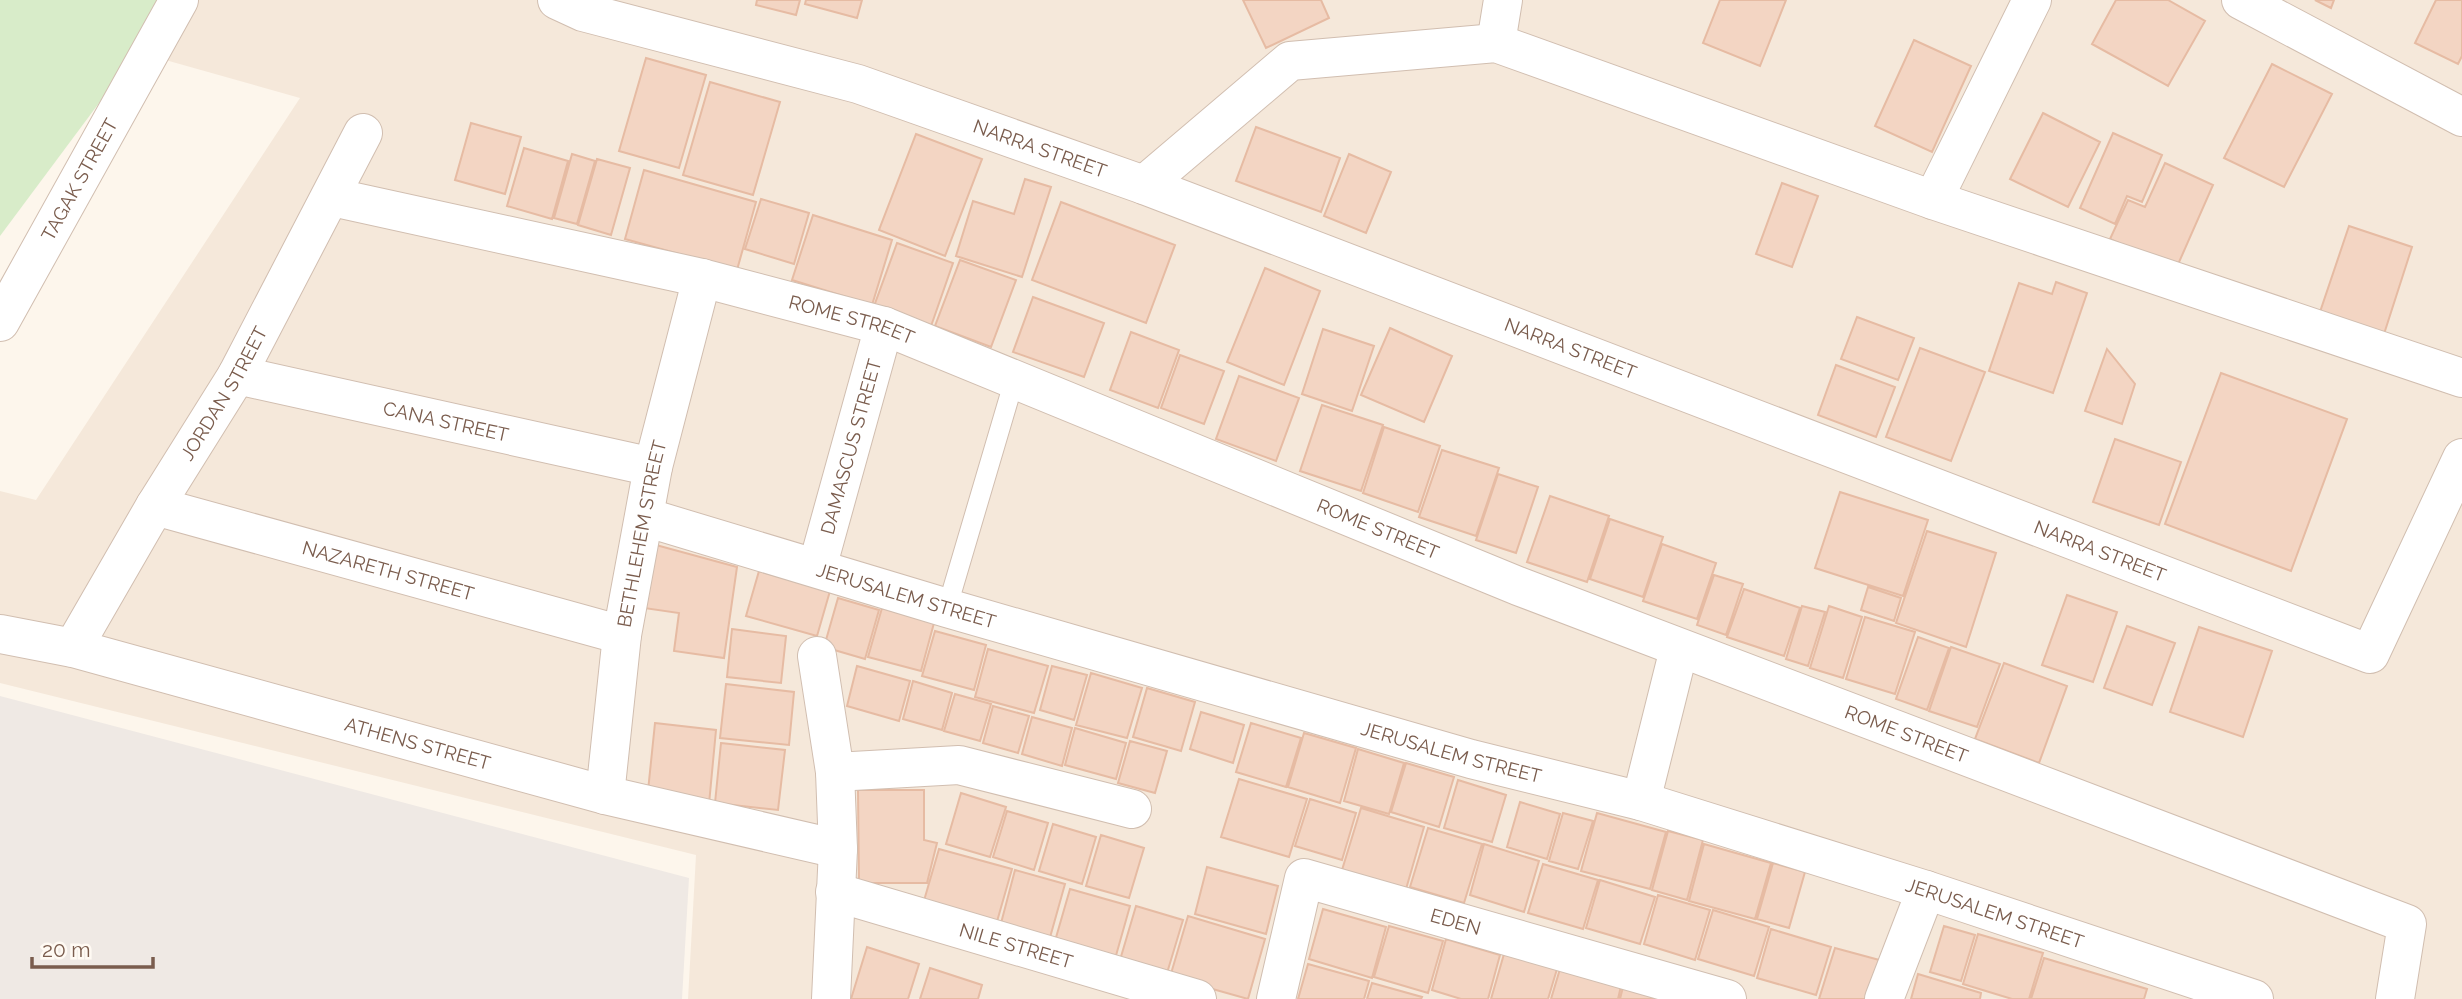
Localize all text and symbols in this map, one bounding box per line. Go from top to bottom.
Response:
street label: TAGAK STREET [36,114,122,244]
street label: NARRA STREET [971,115,1110,182]
street label: ROME STREET [786,290,918,348]
street label: NARRA STREET [1501,313,1640,384]
street label: JORDAN STREET [175,322,272,464]
street label: DAMASCUS STREET [816,356,885,537]
street label: CANA STREET [381,397,511,446]
street label: BETHLEHEM STREET [613,437,671,629]
street label: ROME STREET [1314,494,1443,564]
street label: NARRA STREET [2031,516,2170,586]
street label: NAZARETH STREET [300,536,477,605]
street label: JERUSALEM STREET [814,558,999,633]
street label: ROME STREET [1842,700,1972,767]
street label: ATHENS STREET [342,713,493,774]
street label: JERUSALEM STREET [1359,717,1544,787]
street label: JERUSALEM STREET [1903,873,2087,953]
street label: EDEN [1428,904,1483,939]
street label: NILE STREET [957,918,1076,973]
scale bar [32,926,152,970]
text: 20 m [42,937,90,962]

